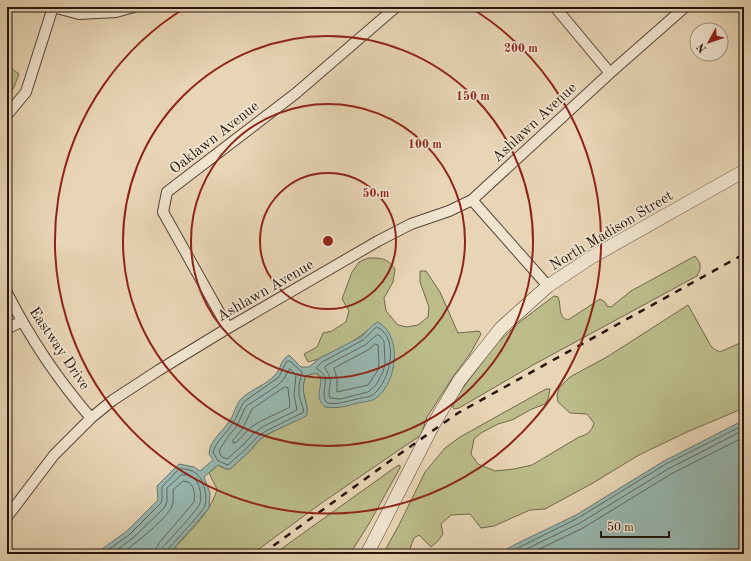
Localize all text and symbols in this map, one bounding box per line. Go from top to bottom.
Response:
north arrow [689,22,729,62]
text: N [695,40,709,54]
text: 200 m [504,43,538,55]
street label: Ashlawn Avenue [490,80,580,166]
text: 150 m [456,90,490,103]
street label: Oaklawn Avenue [168,99,262,177]
text: 100 m [408,139,442,151]
text: 50 m [363,187,390,200]
street label: North Madison Street [548,189,676,274]
centre of rings [321,234,335,248]
street label: Ashlawn Avenue [215,258,317,325]
street label: Eastway Drive [26,305,92,393]
scale bar [601,513,669,539]
text: 50 m [607,521,634,534]

